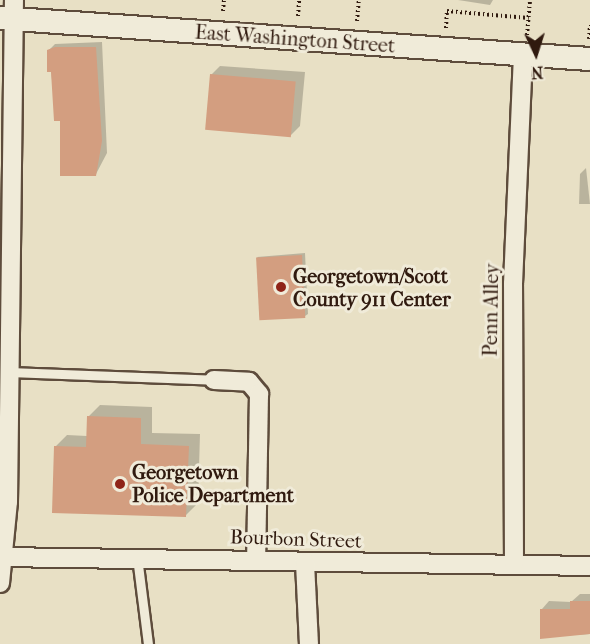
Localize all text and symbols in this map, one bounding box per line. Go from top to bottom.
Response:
street label: East Washington Street [194,20,396,58]
north arrow [506,24,566,84]
text: N [531,63,544,82]
street label: Penn Alley [478,263,504,357]
place label: Georgetown/Scott County 911 Center [293,264,451,311]
marker: Georgetown/Scott County 911 Center [274,280,288,294]
place label: Georgetown Police Department [132,460,294,507]
marker: Georgetown Police Department [113,477,127,491]
street label: Bourbon Street [230,525,362,553]

